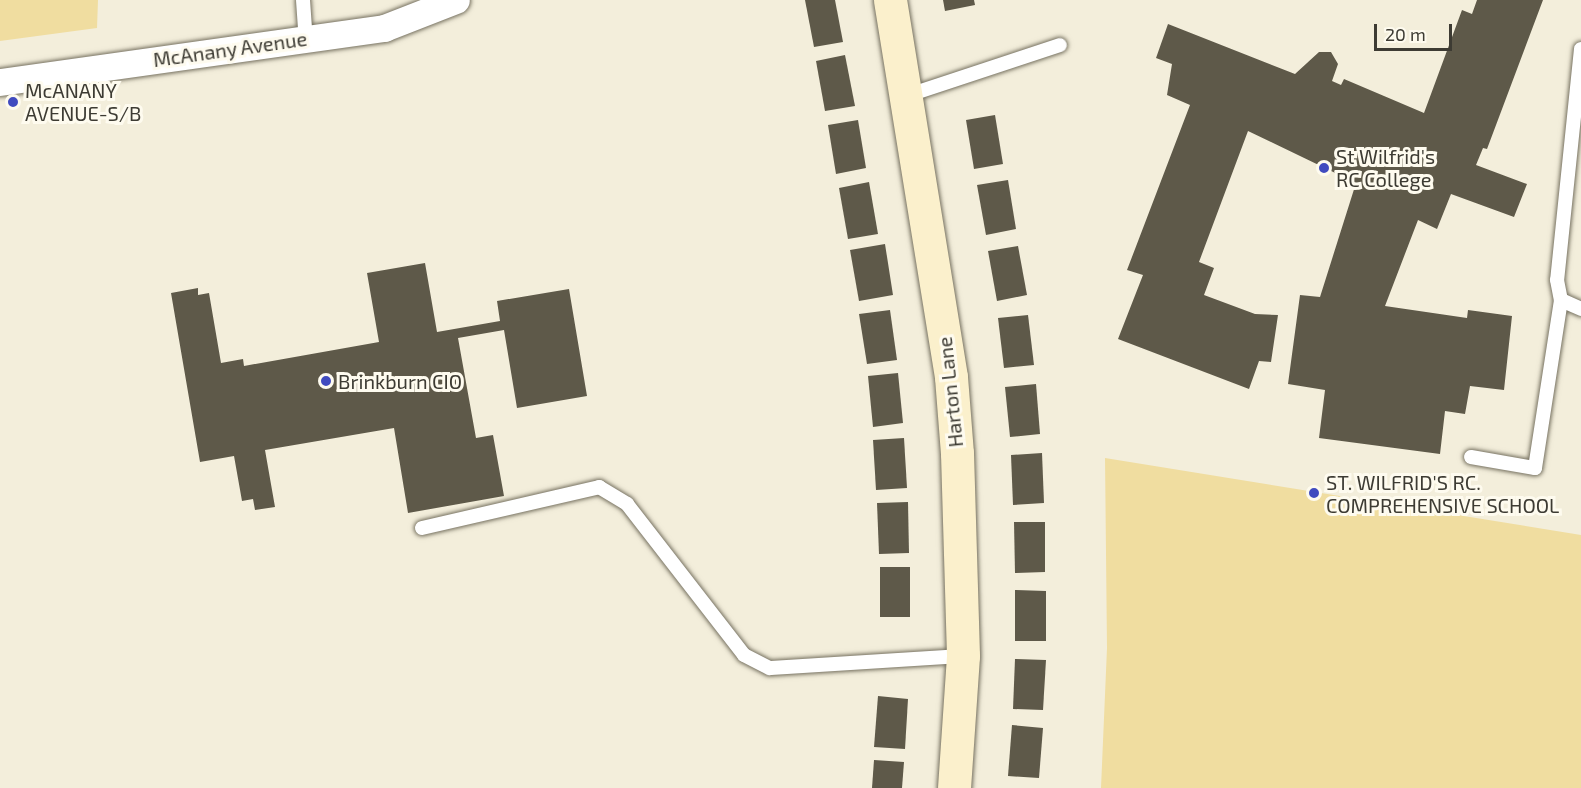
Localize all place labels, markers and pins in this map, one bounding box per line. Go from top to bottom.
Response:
place label: McANANY AVENUE-S/B [25,78,141,125]
marker: McANANY AVENUE-S/B [6,95,20,109]
place label: St Wilfrid's RC College [1336,144,1435,191]
marker: St Wilfrid's RC College [1317,161,1331,175]
place label: Brinkburn CIO [338,369,462,393]
marker: Brinkburn CIO [319,374,333,388]
place label: ST. WILFRID'S RC. COMPREHENSIVE SCHOOL [1326,470,1559,517]
marker: ST. WILFRID'S RC. COMPREHENSIVE SCHOOL [1307,486,1321,500]

